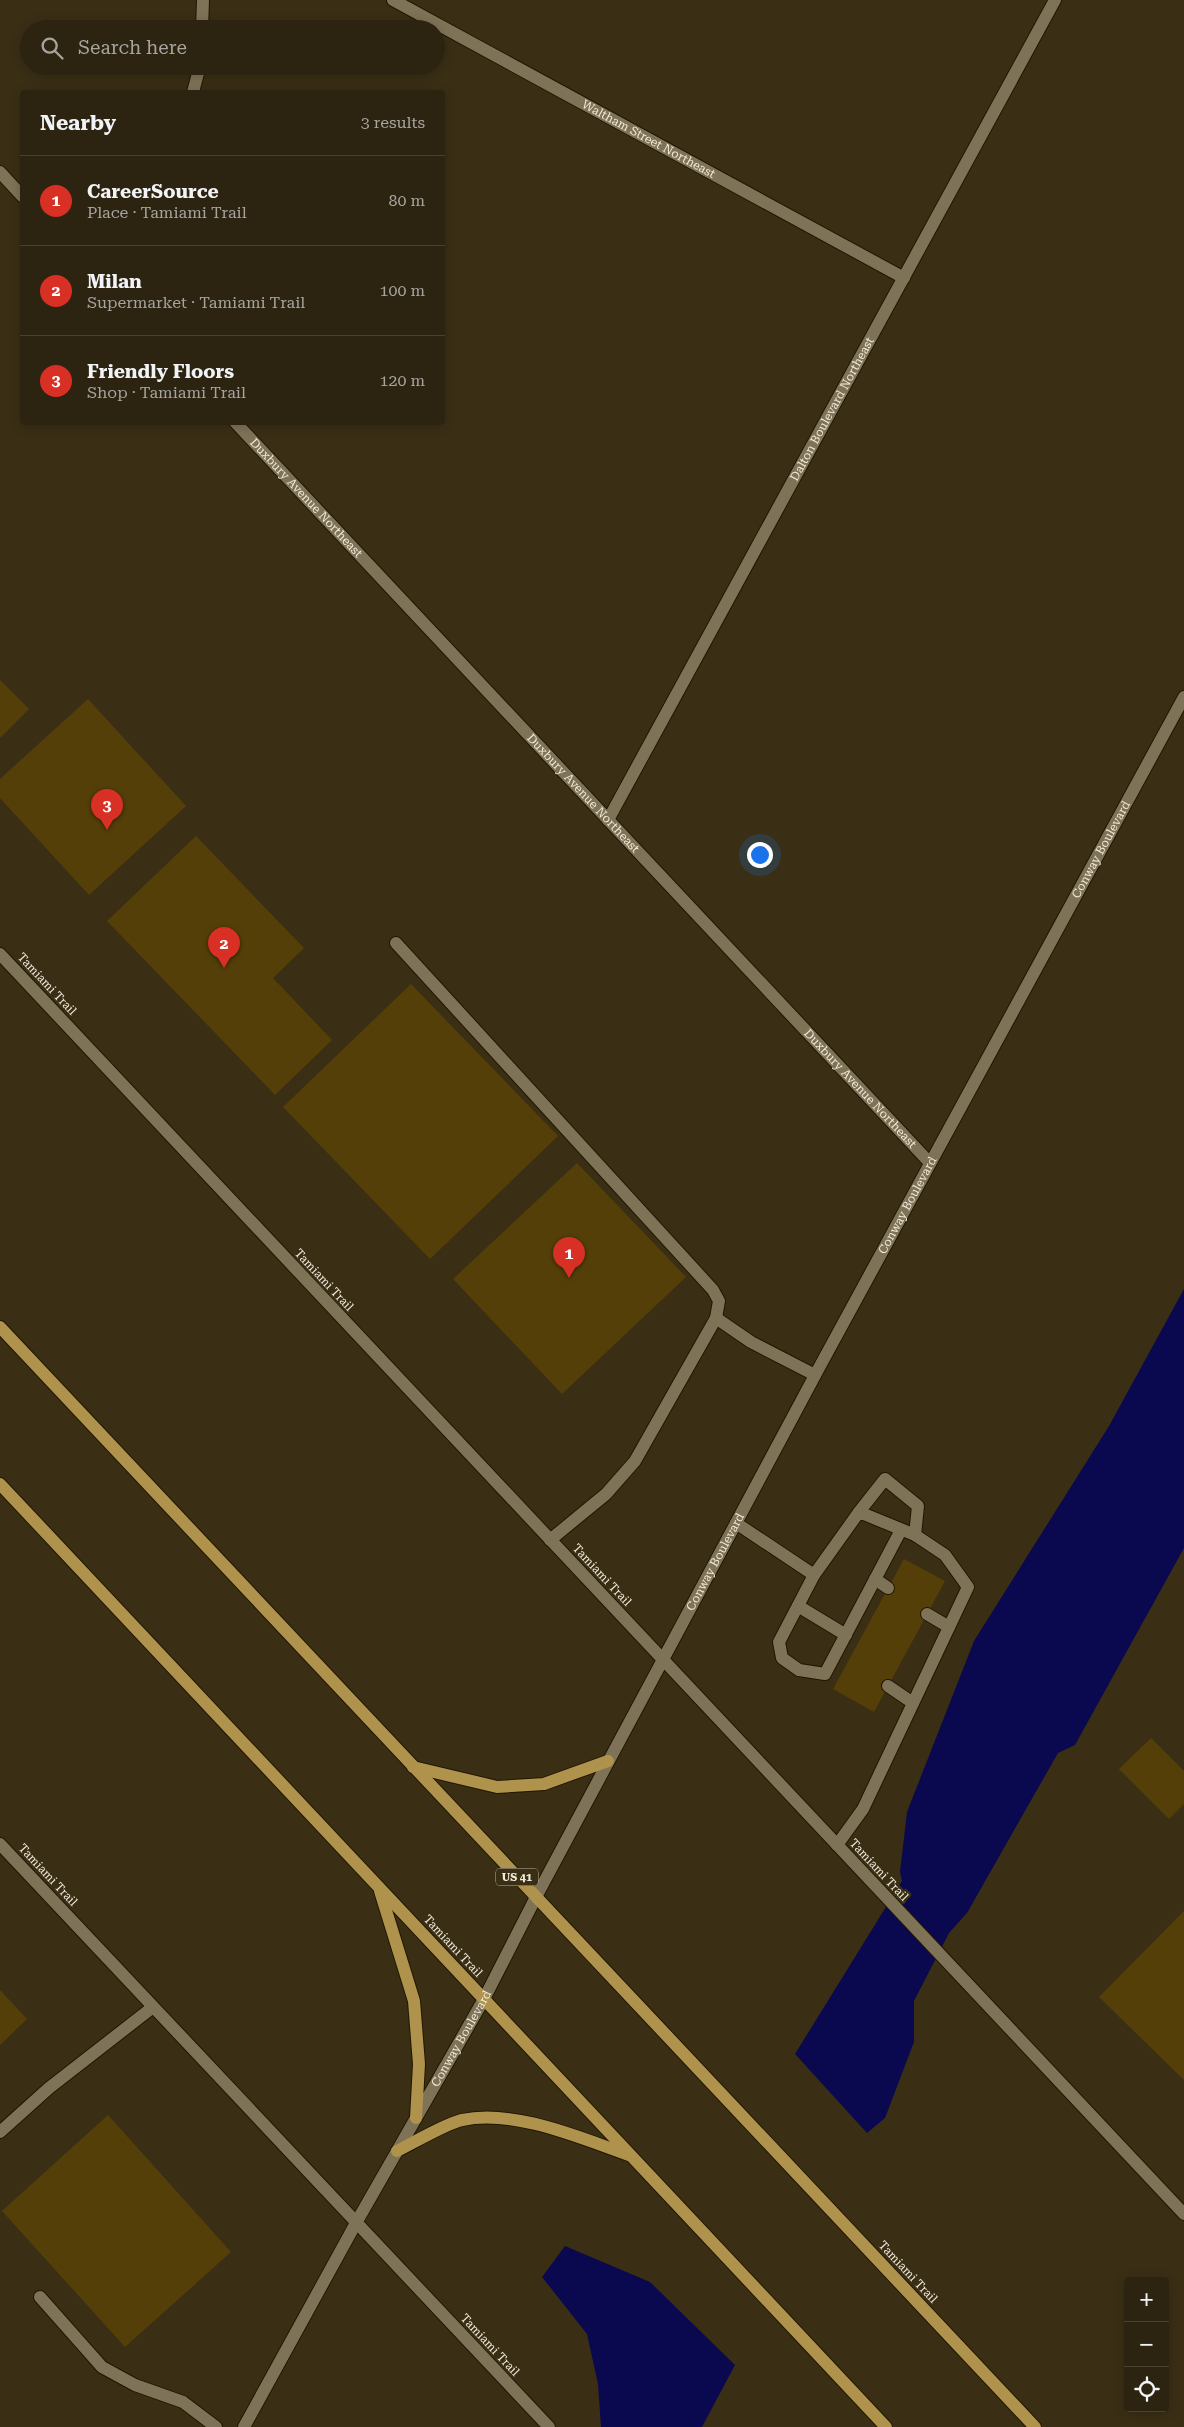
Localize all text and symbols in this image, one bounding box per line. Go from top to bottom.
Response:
search box [20,20,445,75]
icon: search [38,34,66,62]
text: Search here [78,36,187,59]
street label: Waltham Street Northeast [580,97,718,181]
text: Nearby [40,111,116,135]
text: 3 results [361,113,425,132]
text: CareerSource [87,180,219,203]
text: 1 [52,191,60,210]
text: 80 m [388,191,425,210]
text: Place · Tamiami Trail [87,203,247,222]
text: Milan [87,270,142,293]
text: 2 [52,281,60,300]
text: 100 m [379,281,425,300]
text: Supermarket · Tamiami Trail [87,293,305,312]
street label: Dalton Boulevard Northeast [787,334,877,483]
text: Friendly Floors [87,360,234,383]
text: 3 [52,371,60,390]
text: 120 m [379,371,425,390]
text: Shop · Tamiami Trail [87,383,246,402]
street label: Duxbury Avenue Northeast [247,435,366,561]
street label: Duxbury Avenue Northeast [524,731,643,856]
pin: 3 [91,789,123,830]
street label: Conway Boulevard [1069,798,1133,901]
your location [747,842,773,868]
pin: 2 [208,927,240,968]
street label: Tamiami Trail [15,950,79,1018]
street label: Duxbury Avenue Northeast [801,1026,920,1151]
street label: Conway Boulevard [875,1154,940,1256]
pin: 1 [553,1237,585,1278]
street label: Tamiami Trail [292,1246,356,1314]
street label: Conway Boulevard [683,1510,747,1613]
street label: Tamiami Trail [570,1541,634,1609]
street label: Tamiami Trail [847,1836,911,1904]
street label: Tamiami Trail [16,1841,80,1909]
road number: US 41 [496,1868,538,1885]
street label: Tamiami Trail [421,1912,485,1980]
street label: Conway Boulevard [428,1988,494,2089]
street label: Tamiami Trail [876,2238,940,2306]
map controls [1124,2277,1169,2412]
button: + [1124,2277,1169,2322]
street label: Tamiami Trail [458,2311,522,2379]
button: − [1124,2322,1169,2367]
button: locate [1124,2367,1169,2412]

